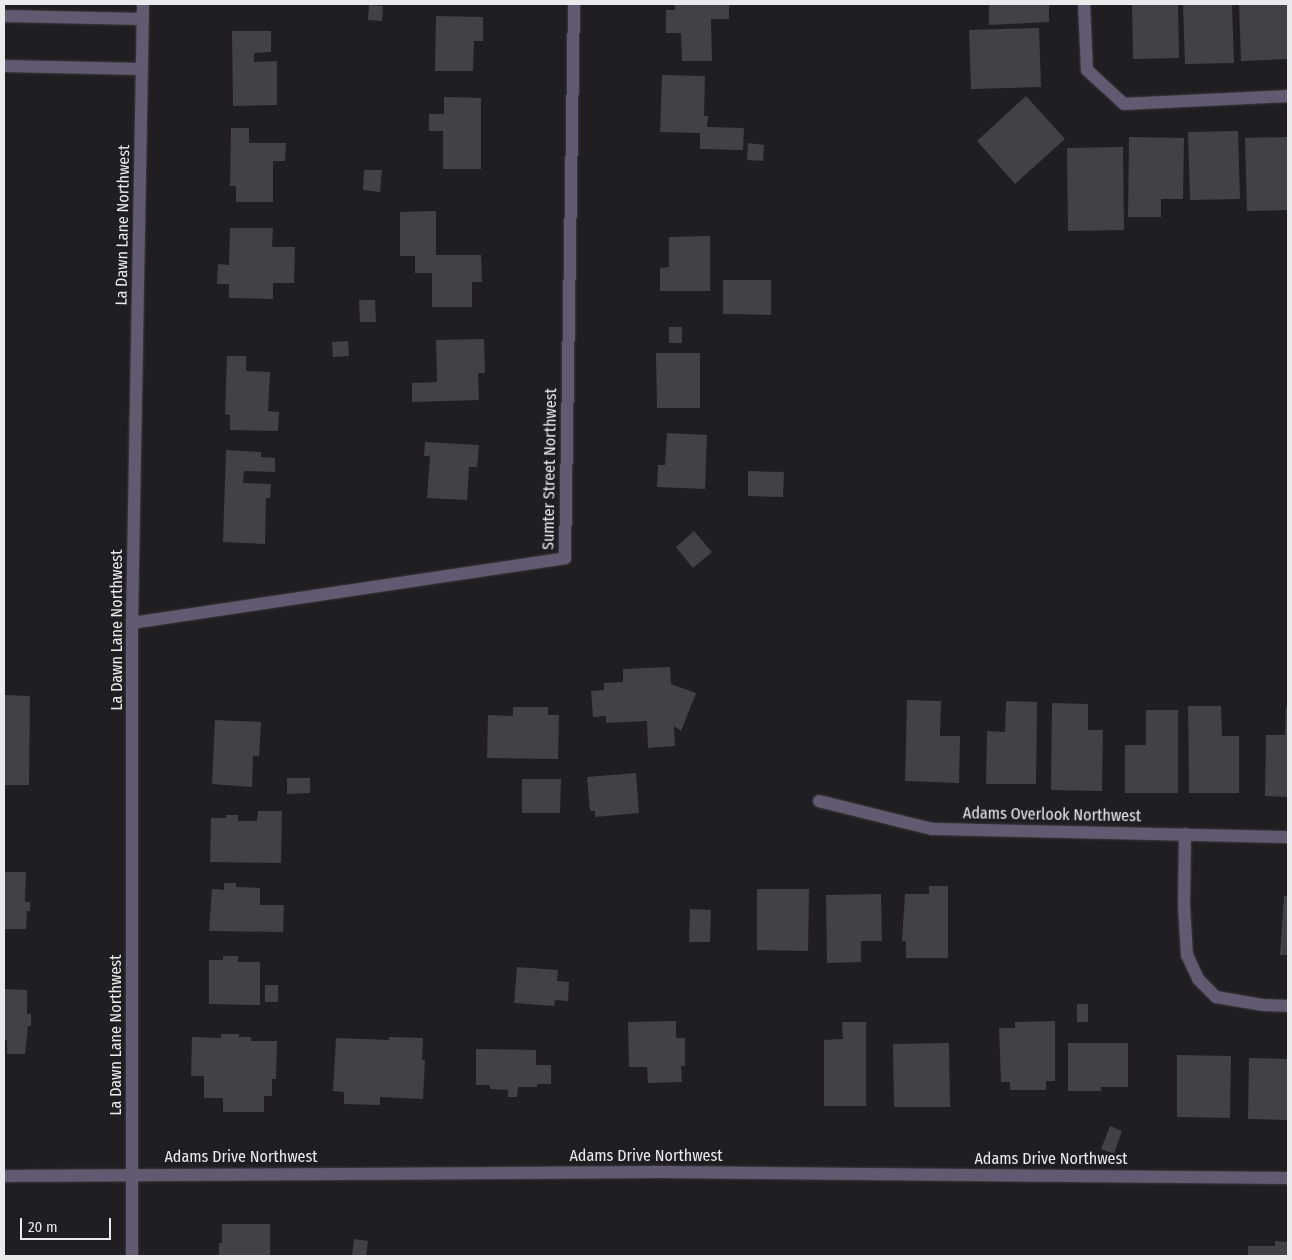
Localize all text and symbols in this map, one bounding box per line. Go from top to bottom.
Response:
street label: La Dawn Lane Northwest [112,144,134,306]
street label: Sumter Street Northwest [539,388,561,550]
street label: La Dawn Lane Northwest [107,550,127,710]
street label: Adams Overlook Northwest [963,804,1141,826]
street label: La Dawn Lane Northwest [106,955,126,1115]
street label: Adams Drive Northwest [569,1146,723,1166]
street label: Adams Drive Northwest [164,1147,318,1167]
street label: Adams Drive Northwest [974,1149,1128,1169]
scale bar [22,1208,114,1240]
text: 20 m [28,1218,58,1236]

